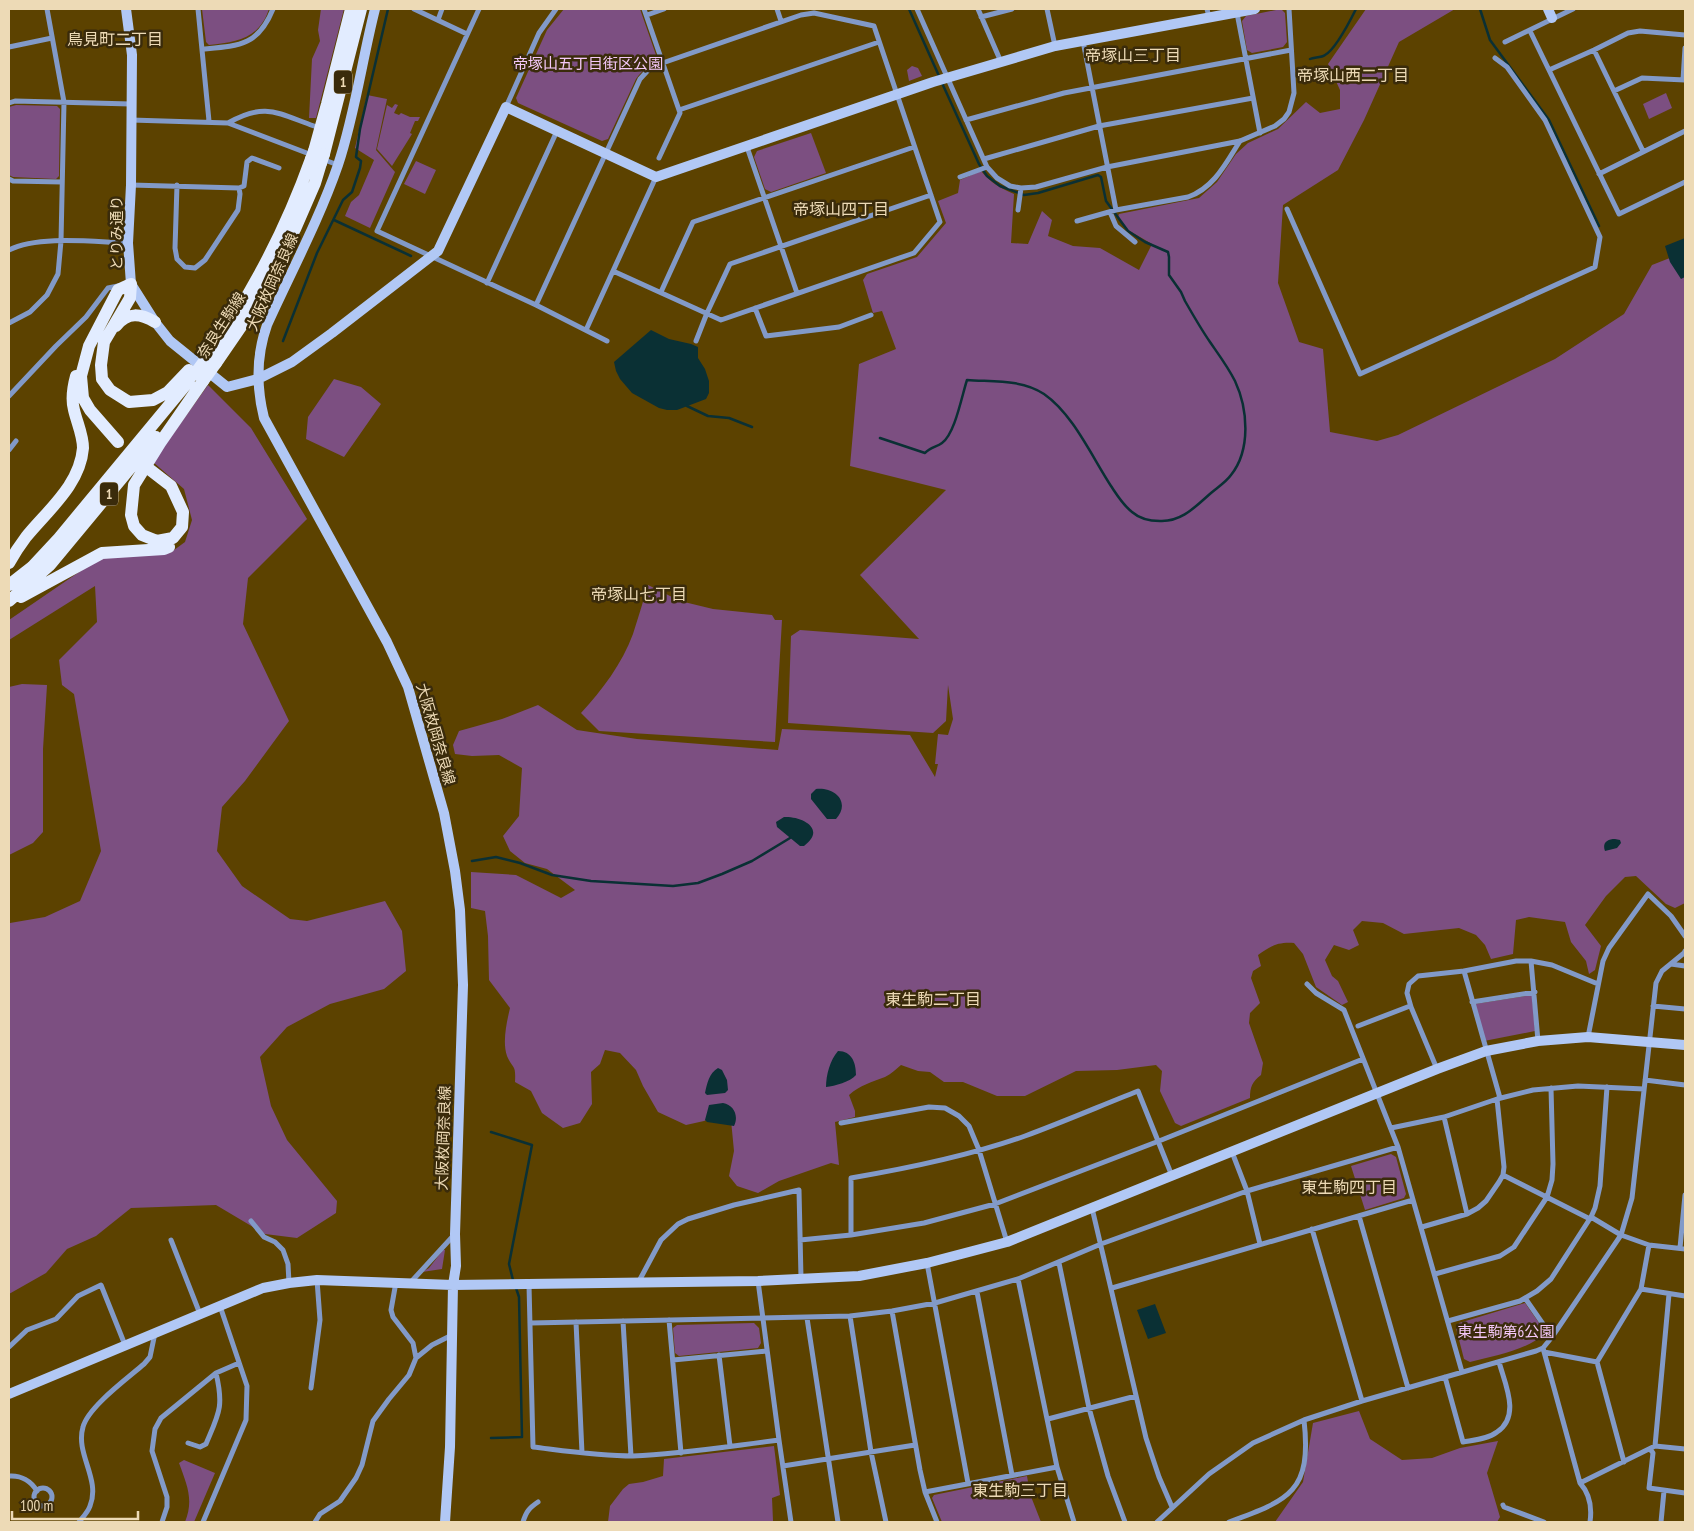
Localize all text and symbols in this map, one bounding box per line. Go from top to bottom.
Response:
district label: 鳥見町二丁目 [67,29,163,49]
district label: 帝塚山三丁目 [1085,45,1181,65]
park label: 帝塚山五丁目街区公園 [513,54,663,73]
district label: 帝塚山西二丁目 [1297,65,1409,85]
road number: 1 [334,70,352,94]
street label: とりみ通り [107,195,126,271]
district label: 帝塚山四丁目 [793,199,889,219]
street label: 大阪枚岡奈良線 [242,230,302,334]
street label: 奈良生駒線 [193,288,249,362]
road number: 1 [100,482,118,506]
district label: 帝塚山七丁目 [591,584,687,604]
street label: 大阪枚岡奈良線 [412,681,460,787]
district label: 東生駒二丁目 [885,989,981,1009]
street label: 大阪枚岡奈良線 [432,1085,454,1191]
district label: 東生駒四丁目 [1301,1177,1397,1197]
park label: 東生駒第6公園 [1458,1322,1554,1341]
district label: 東生駒三丁目 [972,1480,1068,1500]
scale bar [12,1488,139,1520]
text: 100 m [20,1496,53,1515]

